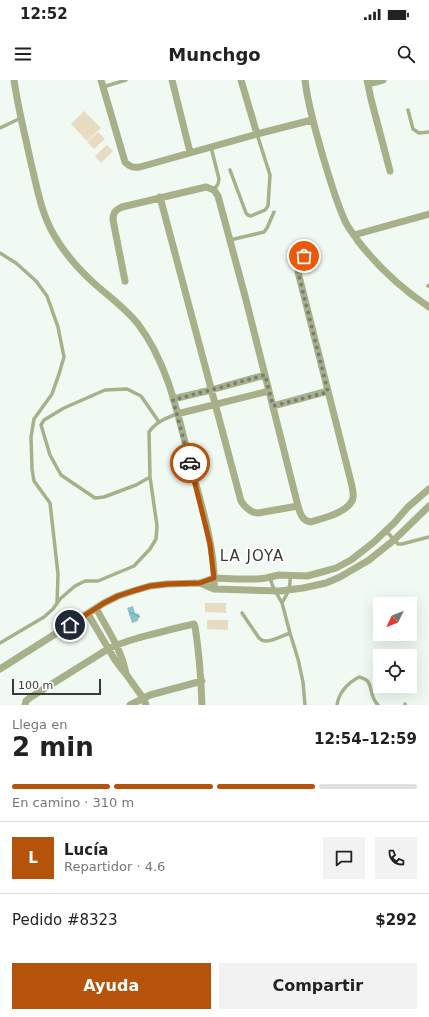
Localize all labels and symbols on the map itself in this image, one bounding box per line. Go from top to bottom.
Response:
pin [287,239,321,273]
courier [170,443,210,483]
district label: LA JOYA [220,547,284,565]
north arrow [373,597,417,641]
pin [53,608,87,642]
scale bar [12,677,101,696]

